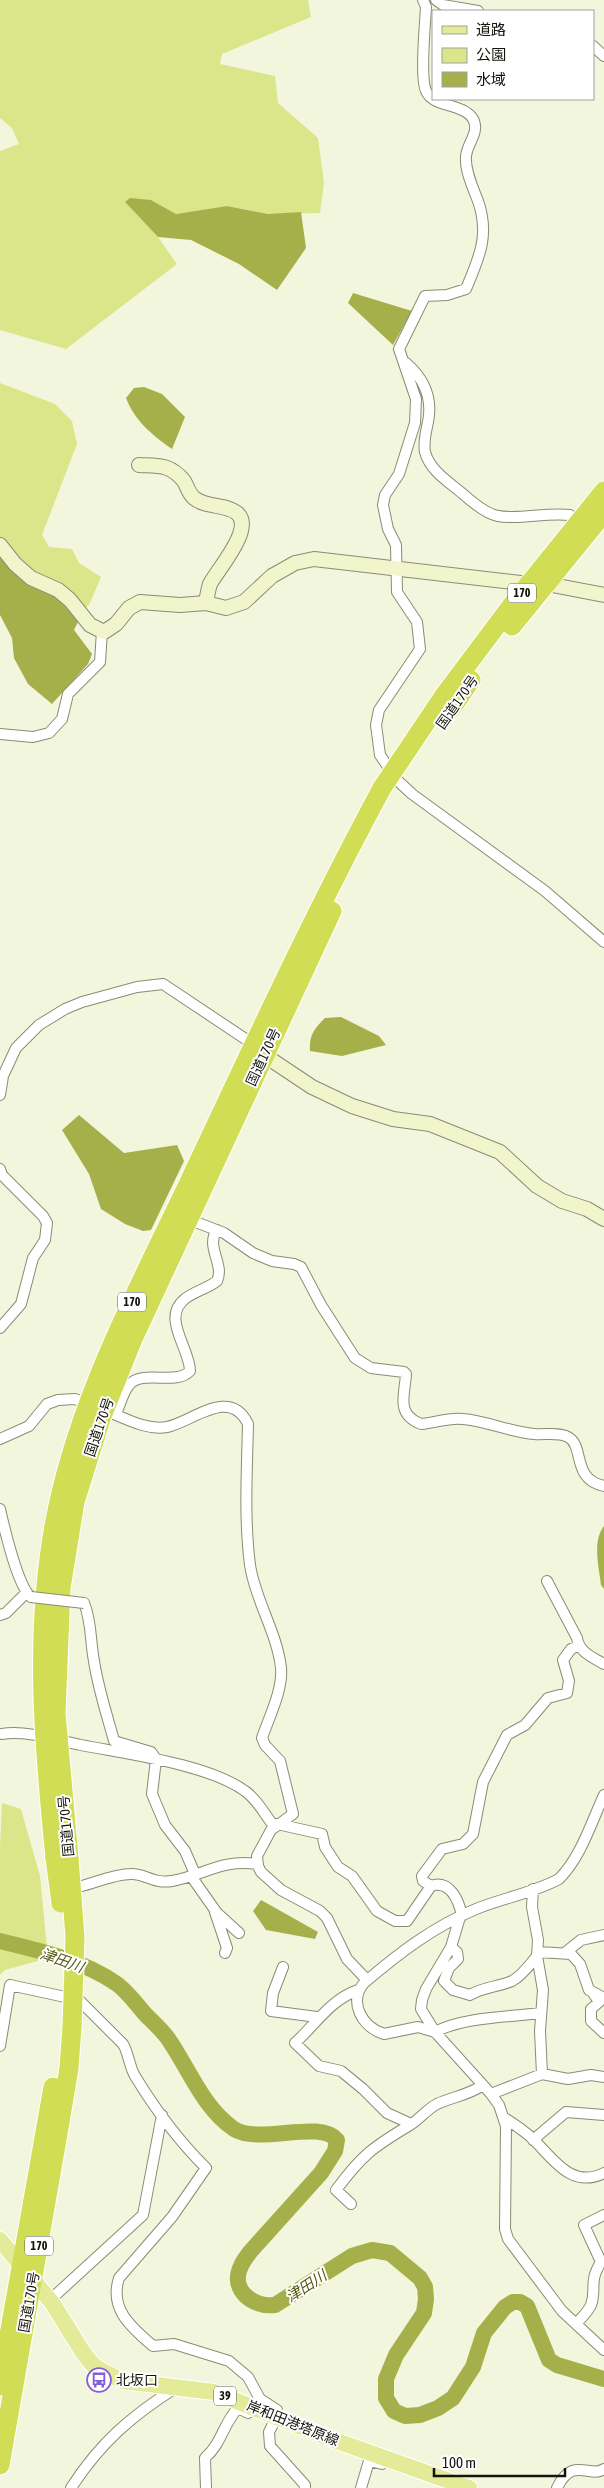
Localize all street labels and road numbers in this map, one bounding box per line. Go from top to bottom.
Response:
road number: 170 [508,584,536,602]
street label: 国道170号 [433,672,481,732]
street label: 国道170号 [243,1026,283,1088]
road number: 170 [118,1292,146,1311]
street label: 国道170号 [81,1395,117,1459]
street label: 国道170号 [55,1795,77,1857]
road number: 170 [25,2236,53,2256]
street label: 国道170号 [16,2270,42,2334]
road number: 39 [214,2386,236,2406]
street label: 岸和田港塔原線 [245,2397,341,2449]

